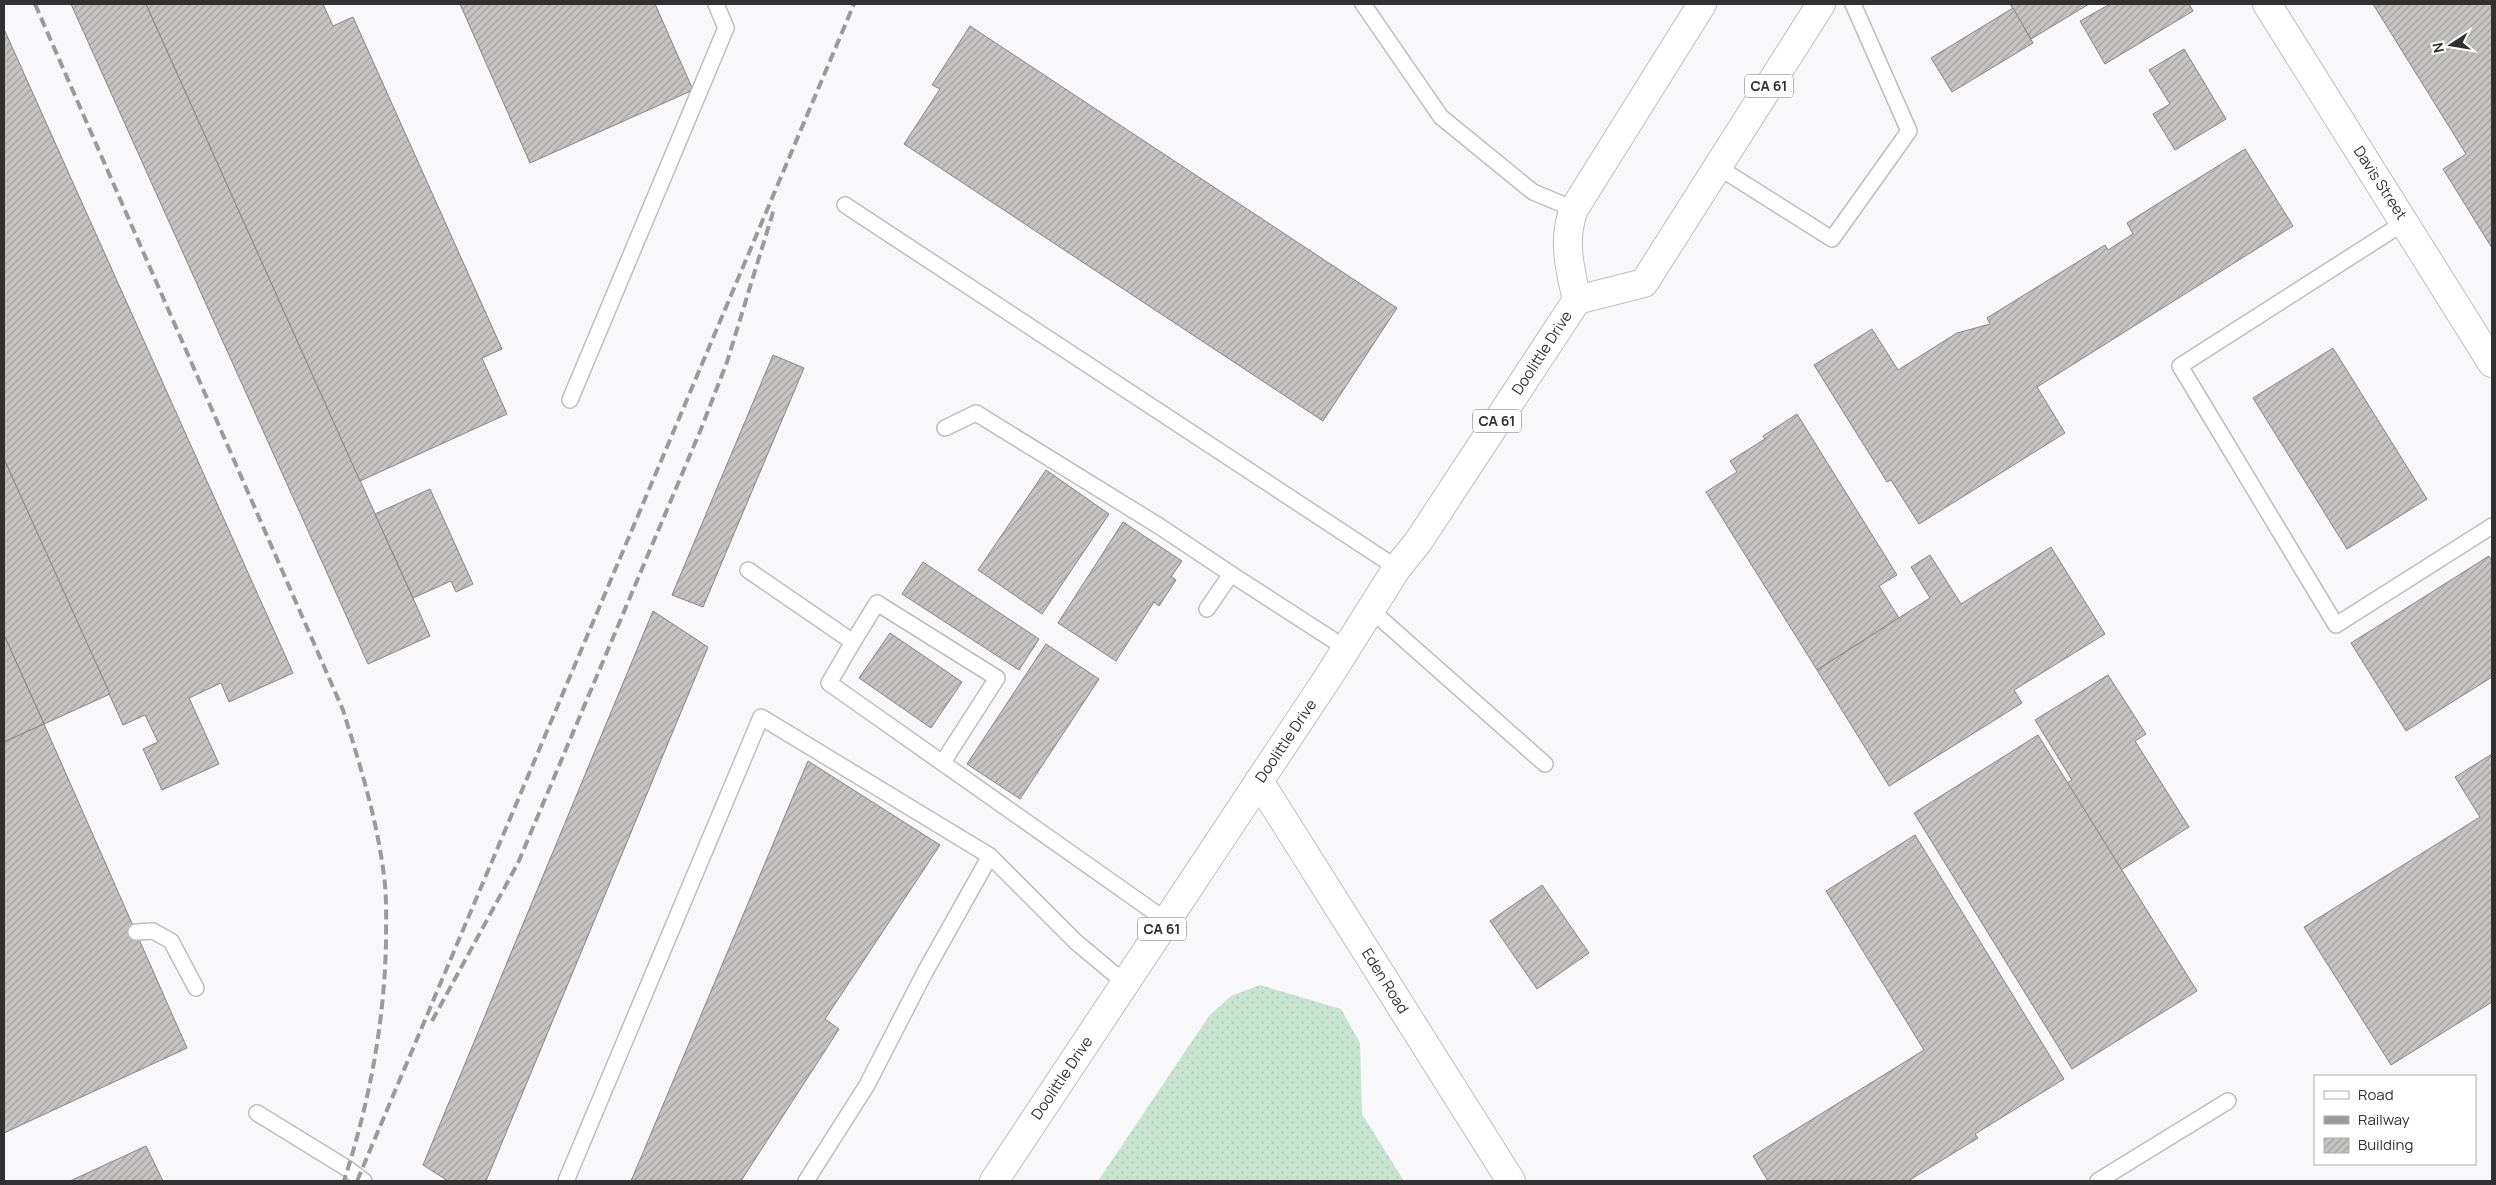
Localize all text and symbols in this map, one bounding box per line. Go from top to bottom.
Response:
north arrow [2426,20,2476,70]
text: N [2427,41,2448,55]
road number: CA 61 [1745,74,1793,98]
street label: Davis Street [2349,142,2412,224]
street label: Doolittle Drive [1507,306,1577,399]
road number: CA 61 [1473,410,1521,432]
street label: Doolittle Drive [1250,695,1321,787]
road number: CA 61 [1138,918,1186,941]
street label: Eden Road [1357,944,1414,1017]
street label: Doolittle Drive [1026,1032,1097,1124]
legend [2314,1075,2476,1165]
text: Road [2358,1084,2394,1105]
text: Railway [2358,1109,2410,1130]
text: Building [2358,1134,2413,1155]

